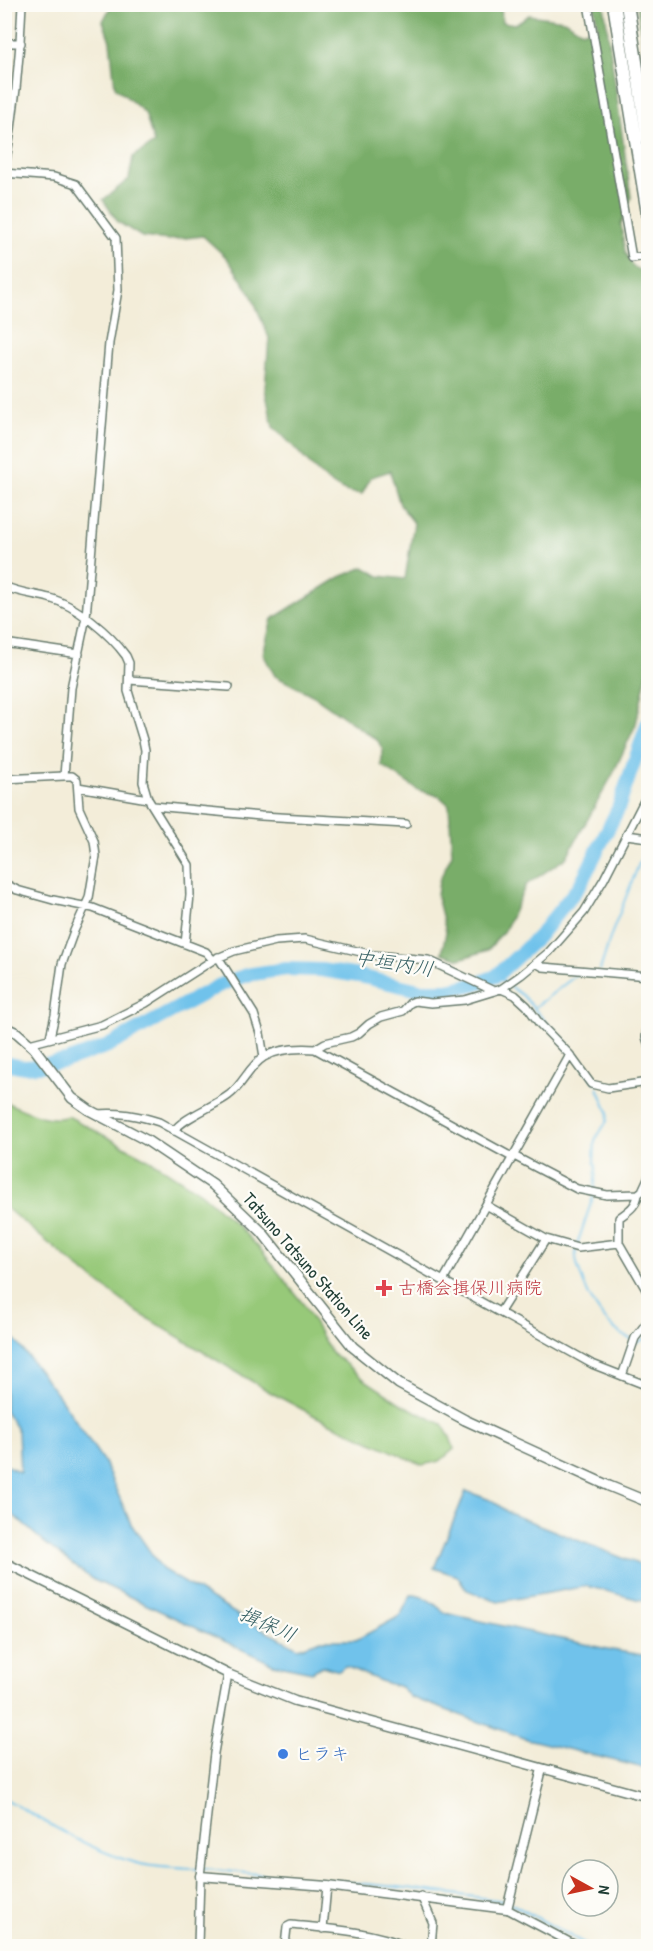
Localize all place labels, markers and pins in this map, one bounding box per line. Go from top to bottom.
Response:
place label: 古橋会揖保川病院 [398,1275,542,1300]
marker: 古橋会揖保川病院 [375,1279,393,1297]
place label: ヒラキ [295,1741,349,1766]
marker: ヒラキ [276,1747,290,1761]

